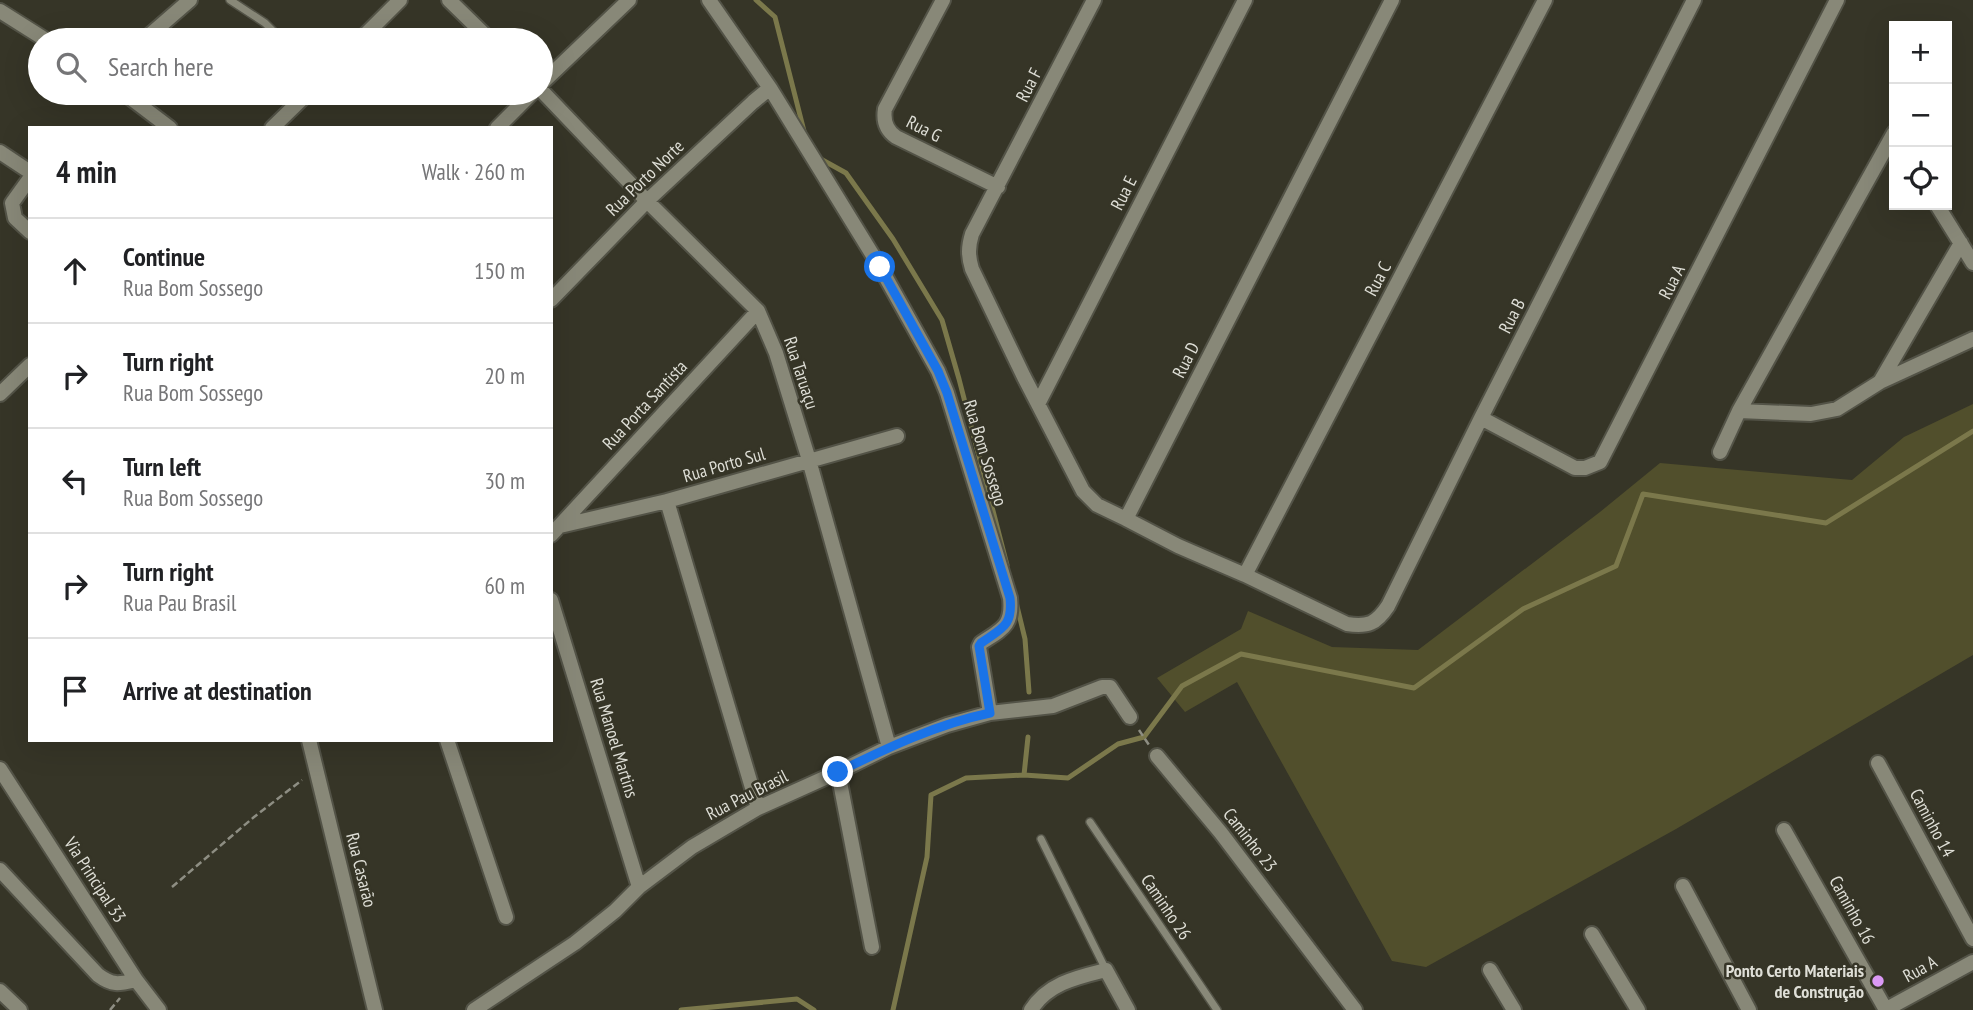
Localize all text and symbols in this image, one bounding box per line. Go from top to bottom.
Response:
map controls [1889,21,1952,210]
button: + [1889,21,1952,84]
search box [28,28,553,105]
icon: search [52,48,90,86]
text: Search here [108,50,214,83]
street label: Rua F [1010,64,1047,106]
button: − [1889,84,1952,147]
street label: Rua G [903,110,946,147]
street label: Rua Porto Norte [601,135,688,221]
button: locate [1889,147,1952,210]
text: 4 min [56,152,117,191]
text: Walk · 260 m [422,157,525,186]
street label: Rua E [1105,172,1142,214]
text: Continue [123,240,205,273]
route start [864,251,895,282]
icon: ahead [56,252,94,290]
text: 150 m [474,256,525,285]
street label: Rua C [1359,258,1396,300]
street label: Rua A [1653,260,1690,303]
text: Rua Bom Sossego [123,273,263,302]
street label: Rua B [1493,295,1530,337]
street label: Rua Taruaçu [779,334,824,412]
street label: Rua D [1167,338,1204,381]
text: Turn right [123,345,214,378]
street label: Rua Porta Santista [597,355,692,454]
icon: right [56,357,94,395]
text: 20 m [484,361,525,390]
text: Rua Bom Sossego [123,378,263,407]
street label: Rua Bom Sossego [958,397,1013,509]
street label: Rua Porto Sul [680,442,768,487]
text: Turn left [123,450,201,483]
icon: left [56,462,94,500]
text: 30 m [484,466,525,495]
text: Rua Bom Sossego [123,483,263,512]
text: Turn right [123,555,214,588]
icon: right [56,567,94,605]
text: 60 m [484,571,525,600]
text: Rua Pau Brasil [123,588,236,617]
icon: arrive [56,672,94,710]
text: Arrive at destination [123,674,312,707]
street label: Rua Manoel Martins [585,675,644,801]
route end [822,756,853,787]
street label: Rua Pau Brasil [702,764,792,825]
street label: Caminho 14 [1905,784,1960,861]
street label: Caminho 23 [1218,803,1282,876]
street label: Rua Casarão [341,830,382,910]
street label: Via Principal 33 [59,832,132,927]
street label: Caminho 26 [1136,869,1197,944]
street label: Caminho 16 [1824,872,1881,948]
street label: Rua A [1899,950,1941,987]
place label: Ponto Certo Materiais de Construção [1726,959,1864,1003]
marker: Ponto Certo Materiais de Construção [1870,973,1886,989]

